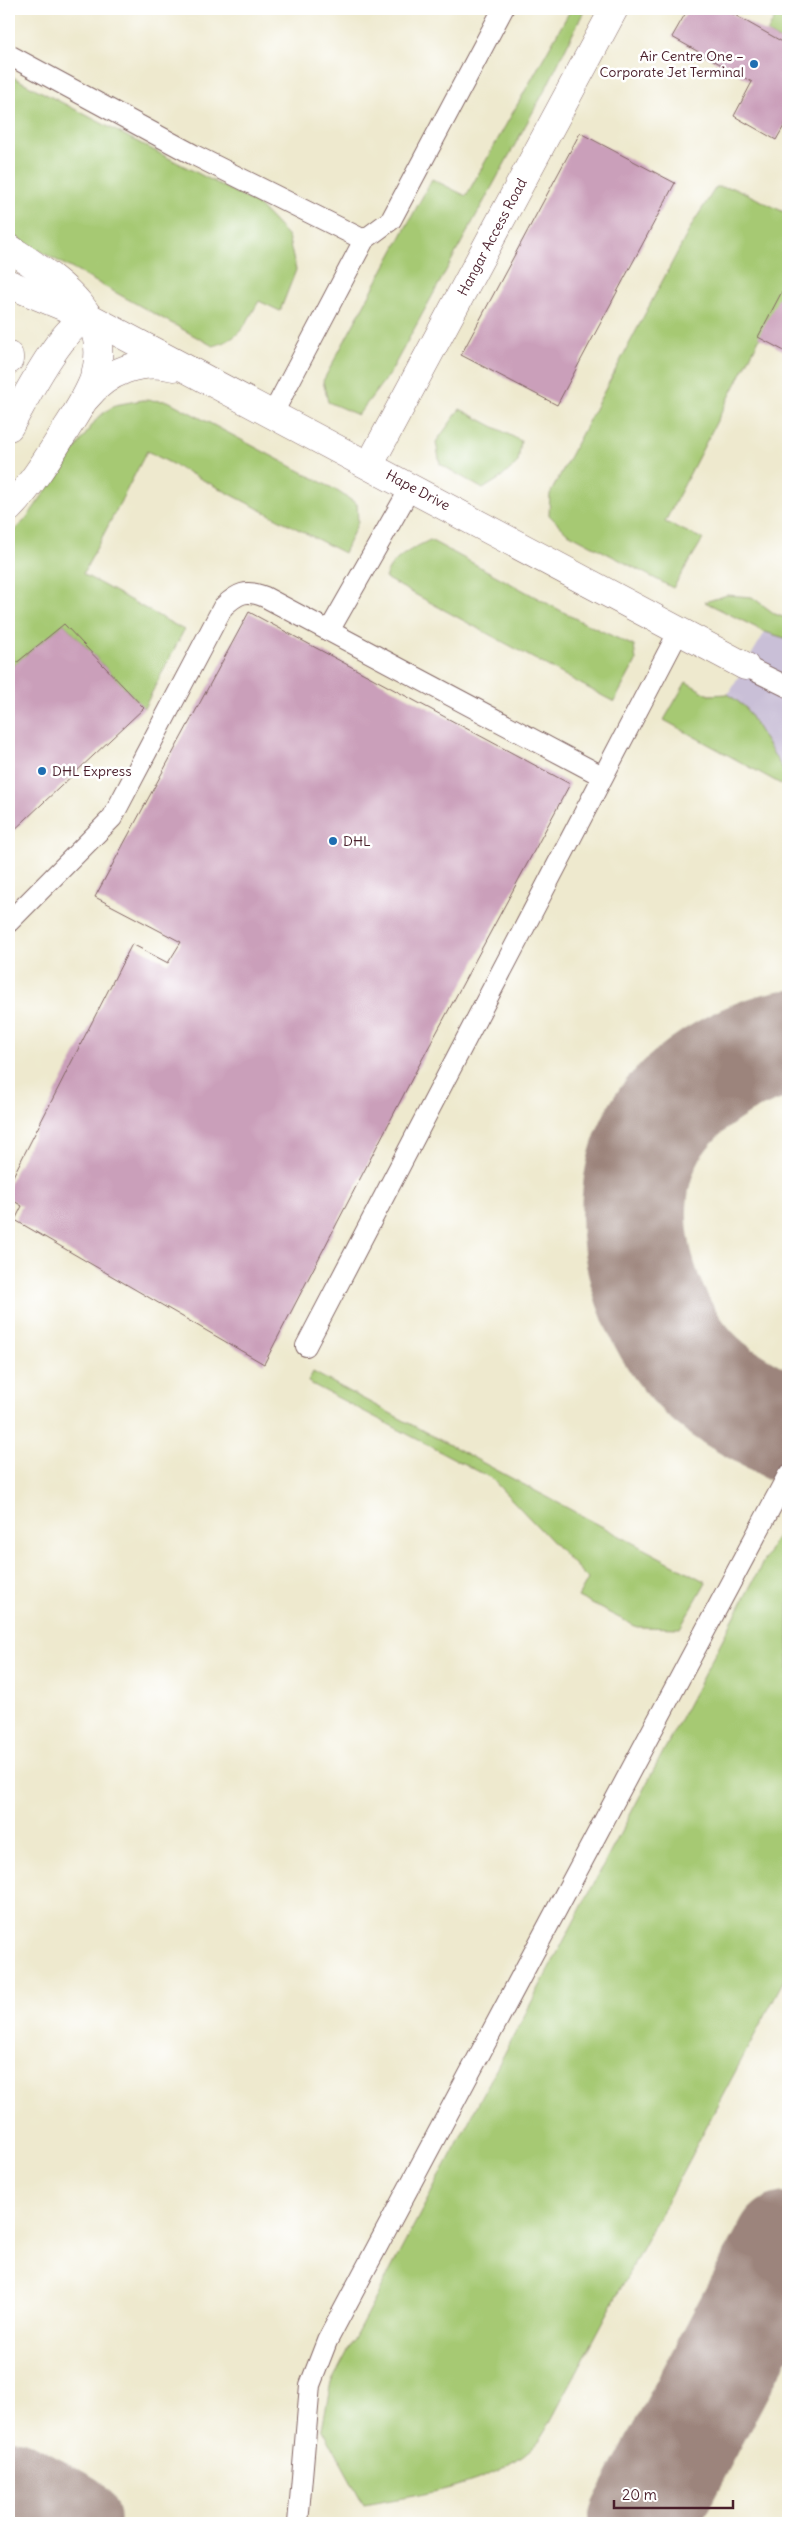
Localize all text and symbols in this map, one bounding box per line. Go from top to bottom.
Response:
place label: Air Centre One – Corporate Jet Terminal [600,47,744,81]
marker: Air Centre One – Corporate Jet Terminal [748,58,760,70]
street label: Hangar Access Road [453,175,531,299]
street label: Hape Drive [383,466,453,514]
place label: DHL Express [52,762,132,780]
marker: DHL Express [36,765,48,777]
place label: DHL [343,832,371,850]
marker: DHL [327,835,339,847]
scale bar [614,2477,733,2509]
text: 20 m [622,2485,657,2504]

